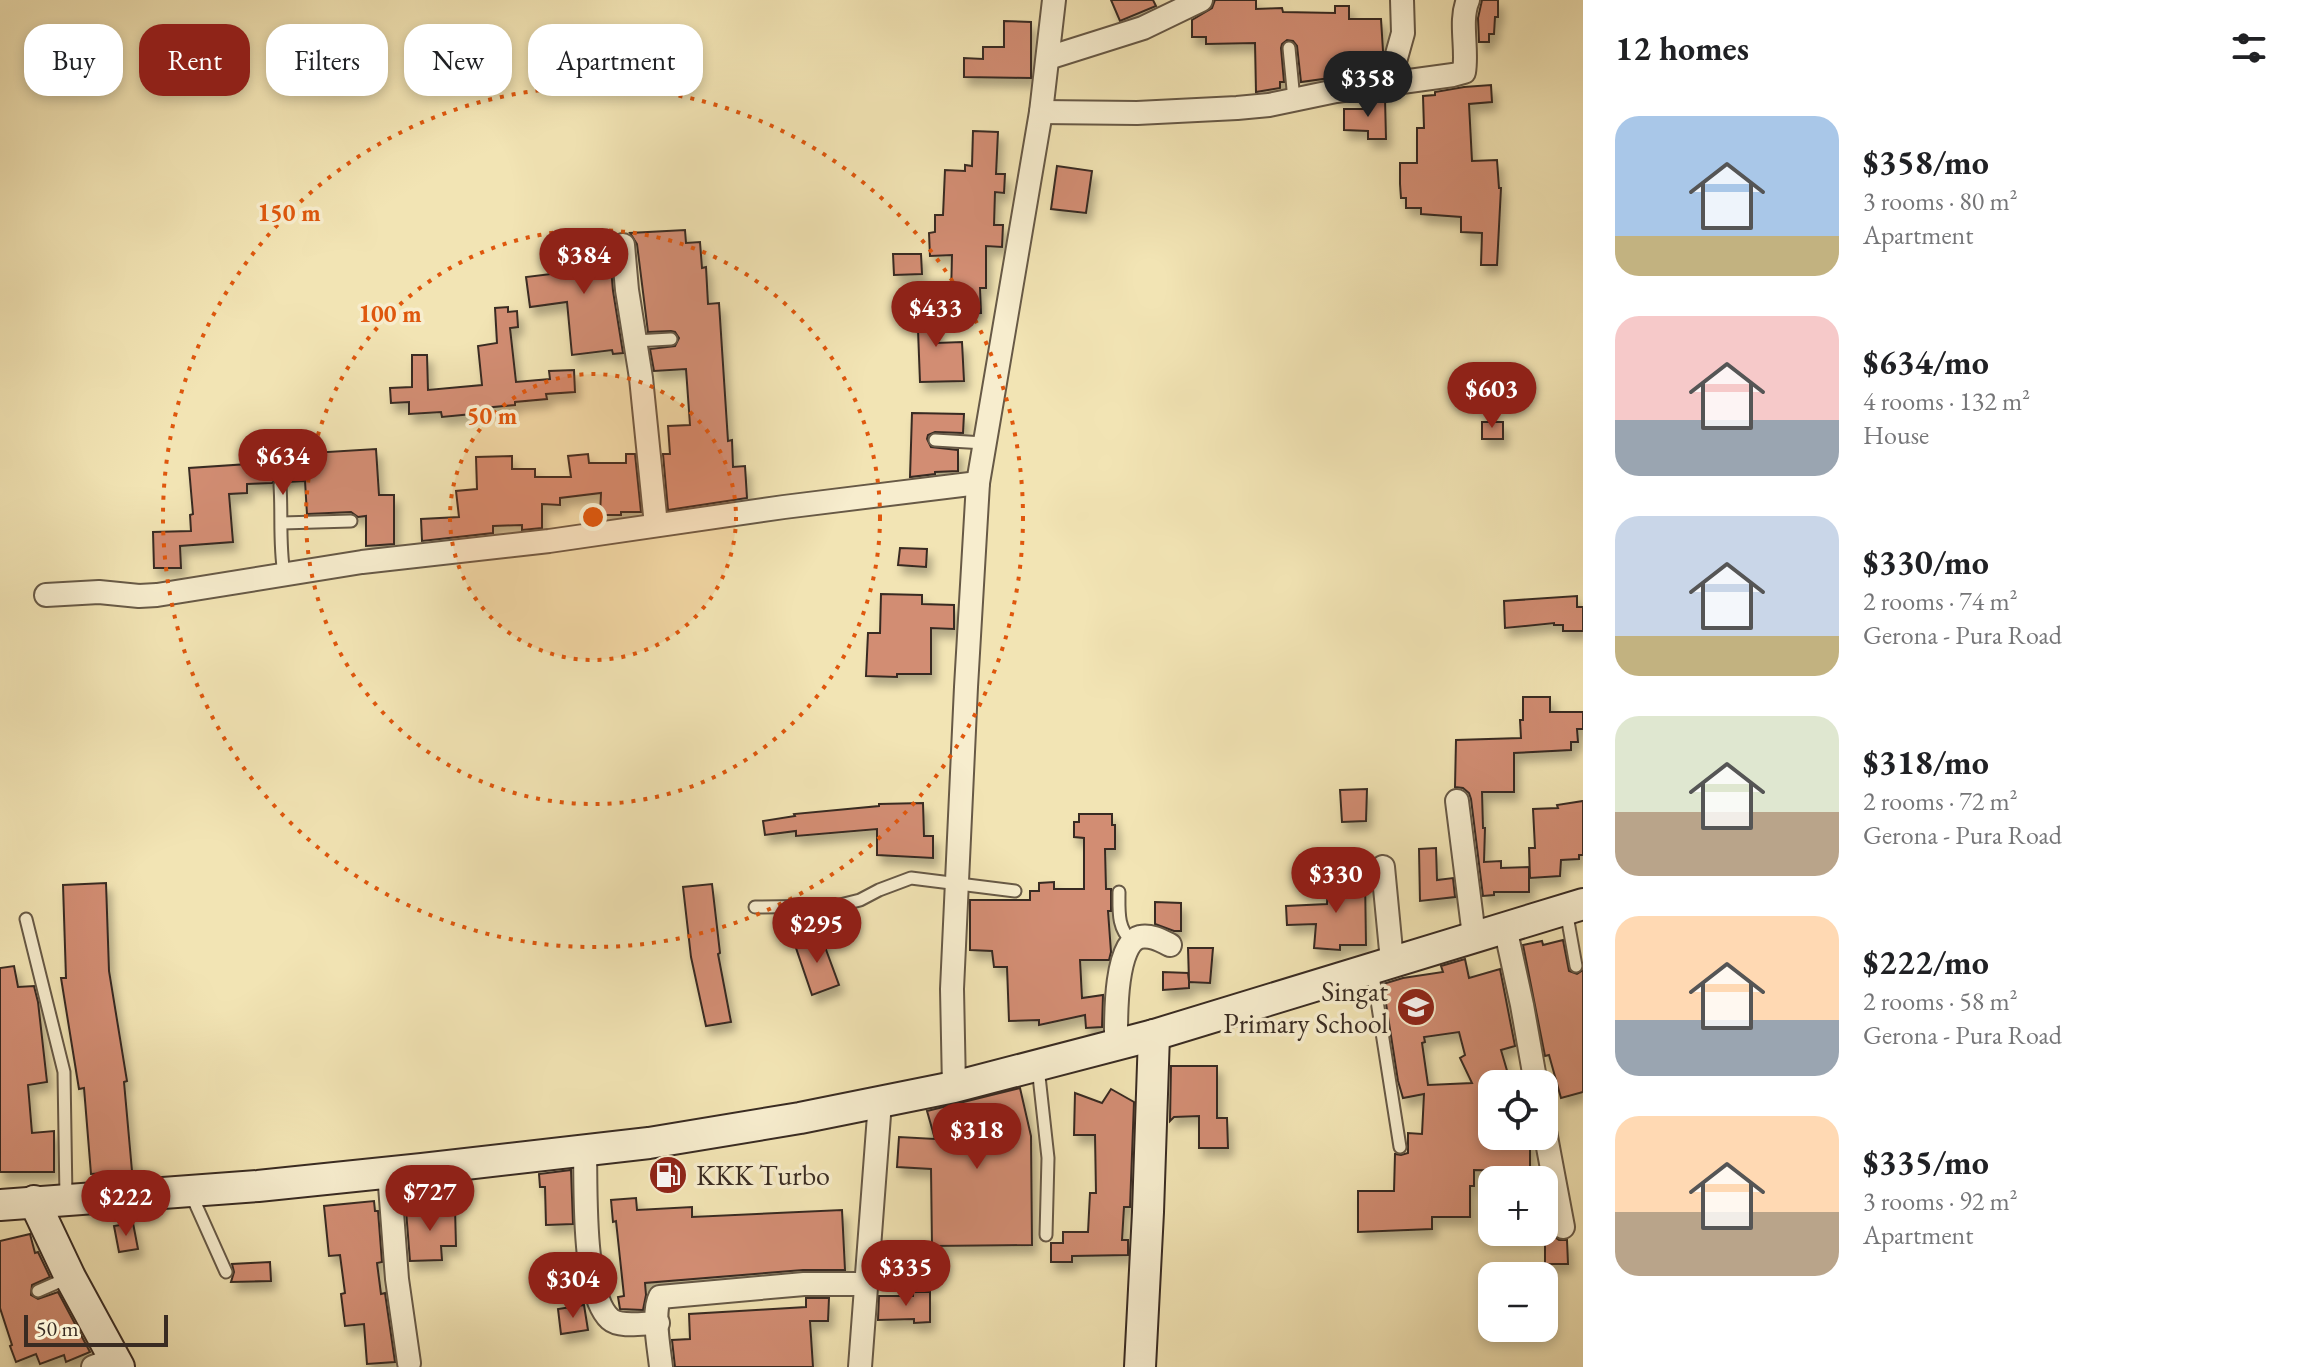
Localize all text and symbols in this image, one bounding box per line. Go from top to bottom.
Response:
chip: Buy [24,24,123,96]
chip: Rent [139,24,250,96]
chip: Filters [266,24,388,96]
chip: New [404,24,512,96]
chip: Apartment [528,24,703,96]
text: 12 homes [1615,26,1749,70]
icon: filters [2227,26,2271,70]
pin: $358 [1321,51,1415,119]
text: $358 [1341,60,1395,94]
text: $358/mo [1863,140,1989,184]
icon: home [1679,148,1775,244]
text: 3 rooms · 80 m² [1863,184,2018,218]
text: 150 m [257,197,321,228]
text: Apartment [1863,218,1973,252]
pin: $384 [537,228,631,296]
text: $384 [557,237,611,271]
pin: $433 [889,281,983,349]
text: $433 [909,290,963,324]
text: 100 m [358,298,422,329]
text: $634/mo [1863,340,1989,384]
icon: home [1679,348,1775,444]
pin: $603 [1445,362,1539,430]
text: $603 [1465,371,1519,405]
text: 4 rooms · 132 m² [1863,384,2030,418]
text: 50 m [467,400,517,431]
text: House [1863,418,1929,452]
pin: $634 [236,429,330,497]
text: $634 [256,438,310,472]
centre of rings [579,503,607,531]
text: $330/mo [1863,540,1989,584]
icon: home [1679,548,1775,644]
text: 2 rooms · 74 m² [1863,584,2018,618]
text: Gerona - Pura Road [1863,618,2062,652]
text: $318/mo [1863,740,1989,784]
icon: home [1679,748,1775,844]
text: 2 rooms · 72 m² [1863,784,2018,818]
text: Gerona - Pura Road [1863,818,2062,852]
pin: $330 [1289,847,1383,915]
text: $330 [1309,856,1363,890]
pin: $295 [770,897,864,965]
text: $295 [790,906,844,940]
text: $222/mo [1863,940,1989,984]
icon: home [1679,948,1775,1044]
place label: Singat Primary School [1223,973,1388,1041]
text: 2 rooms · 58 m² [1863,984,2018,1018]
school or university icon: Singat Primary School [1395,986,1437,1028]
text: Gerona - Pura Road [1863,1018,2062,1052]
map controls [1478,1070,1558,1342]
button: locate [1478,1070,1558,1150]
pin: $318 [930,1103,1024,1171]
text: $318 [950,1112,1004,1146]
text: $335/mo [1863,1140,1989,1184]
icon: home [1679,1148,1775,1244]
fuel station icon: KKK Turbo [647,1154,689,1196]
place label: KKK Turbo [696,1157,830,1193]
pin: $727 [383,1165,477,1233]
button: + [1478,1166,1558,1246]
pin: $222 [79,1170,173,1238]
text: $727 [403,1174,457,1208]
text: $222 [99,1179,153,1213]
text: 3 rooms · 92 m² [1863,1184,2018,1218]
text: Apartment [1863,1218,1973,1252]
pin: $335 [859,1240,953,1308]
text: $335 [879,1249,933,1283]
pin: $304 [526,1252,620,1320]
text: $304 [546,1261,600,1295]
button: − [1478,1262,1558,1342]
scale bar [24,1311,168,1347]
text: 50 m [36,1314,79,1343]

